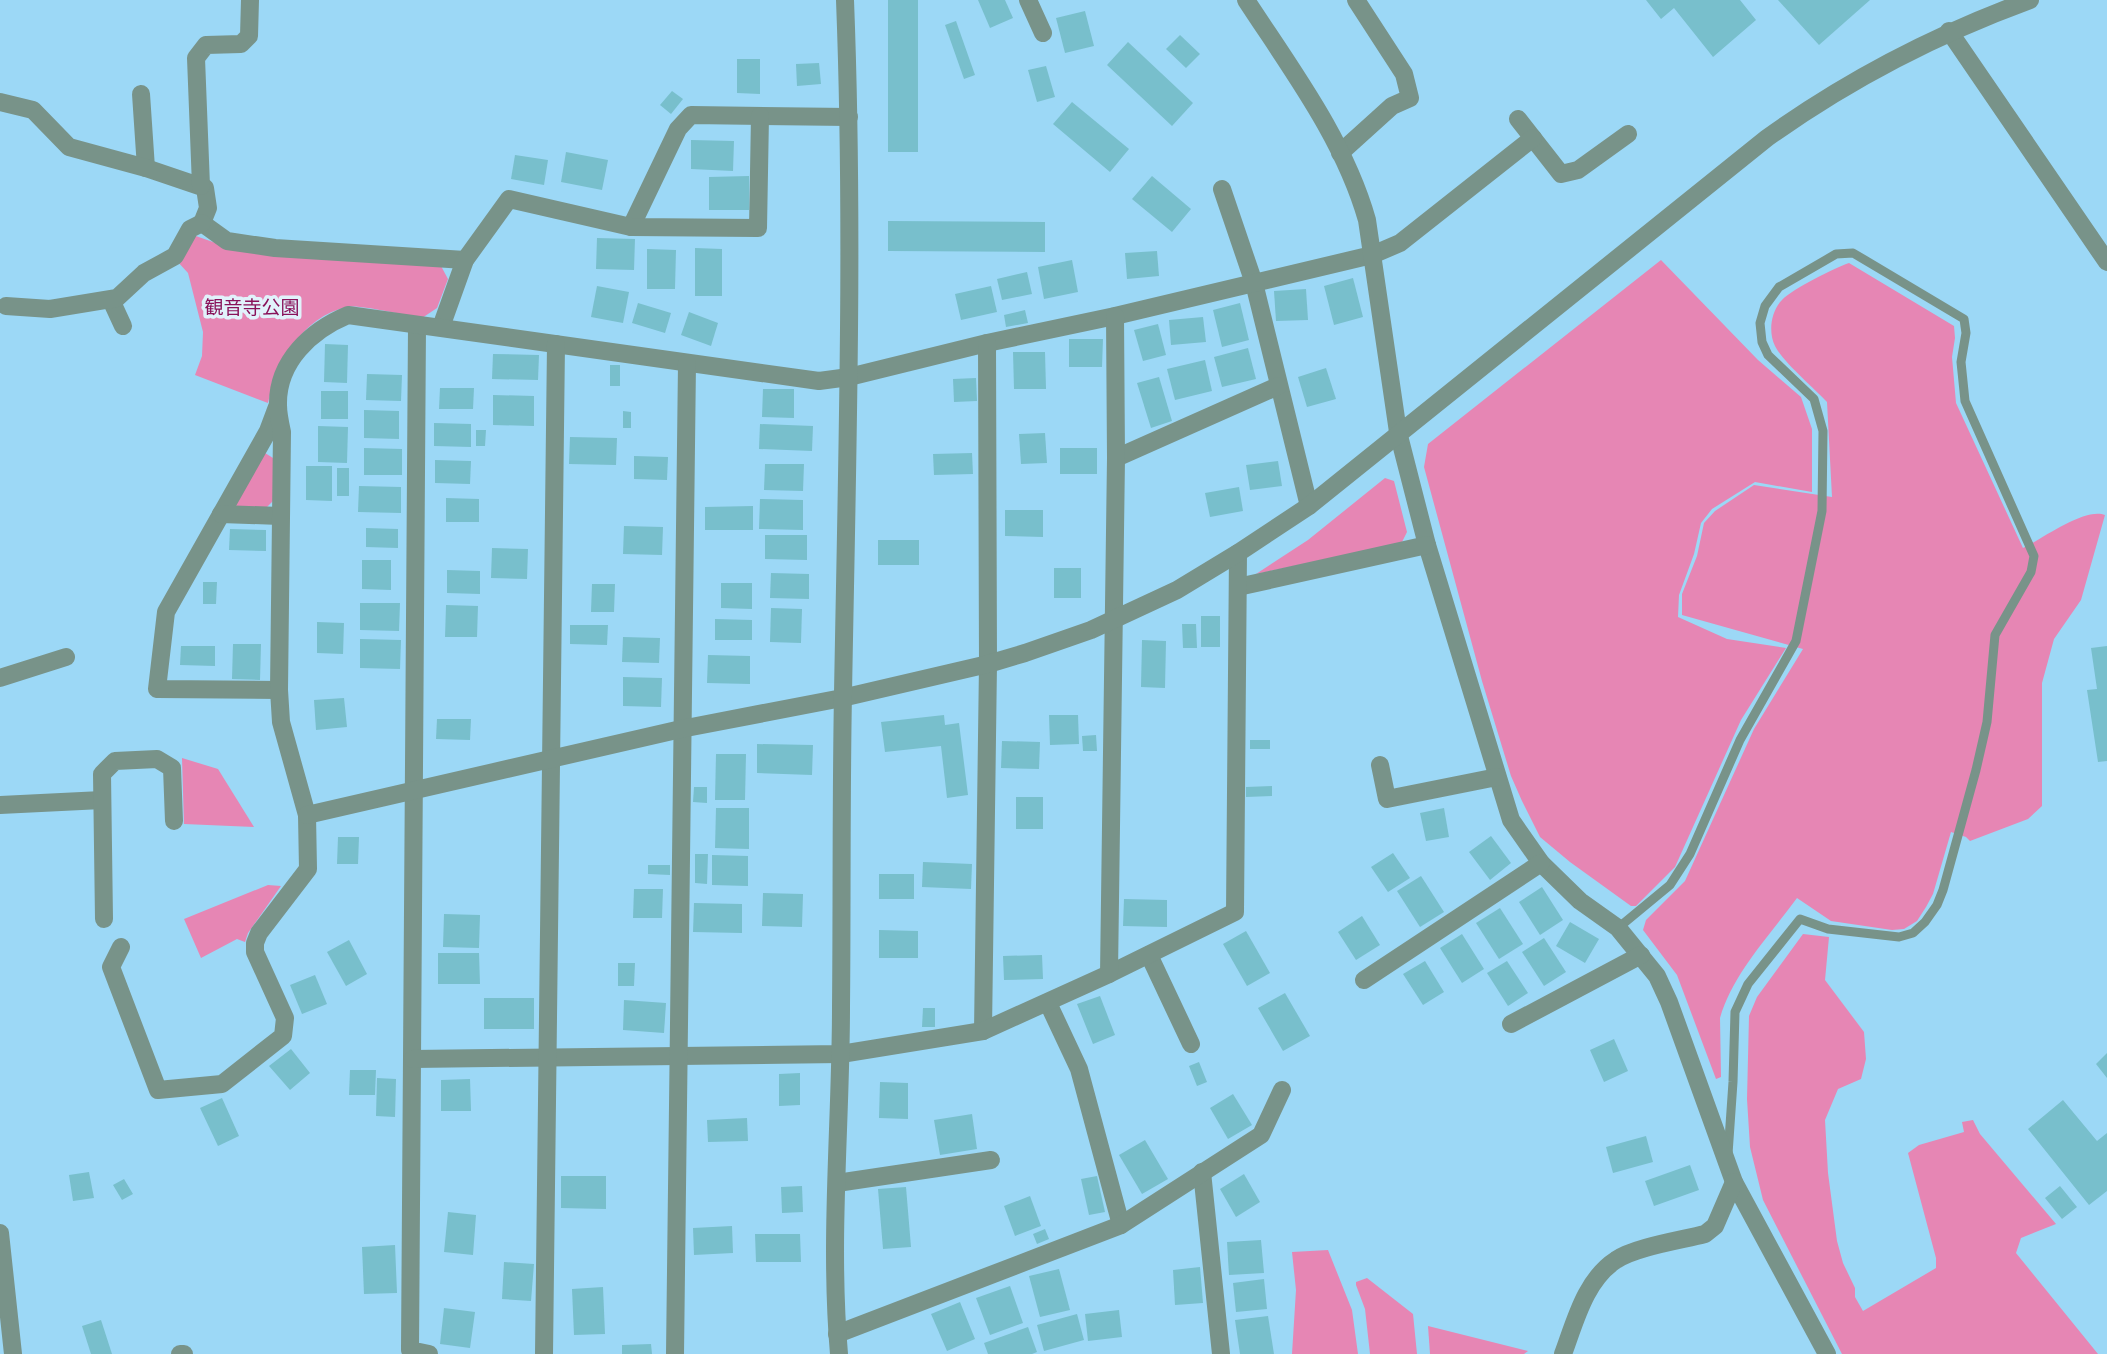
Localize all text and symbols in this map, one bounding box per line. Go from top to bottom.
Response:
park label: 観音寺公園 [204,296,300,319]

